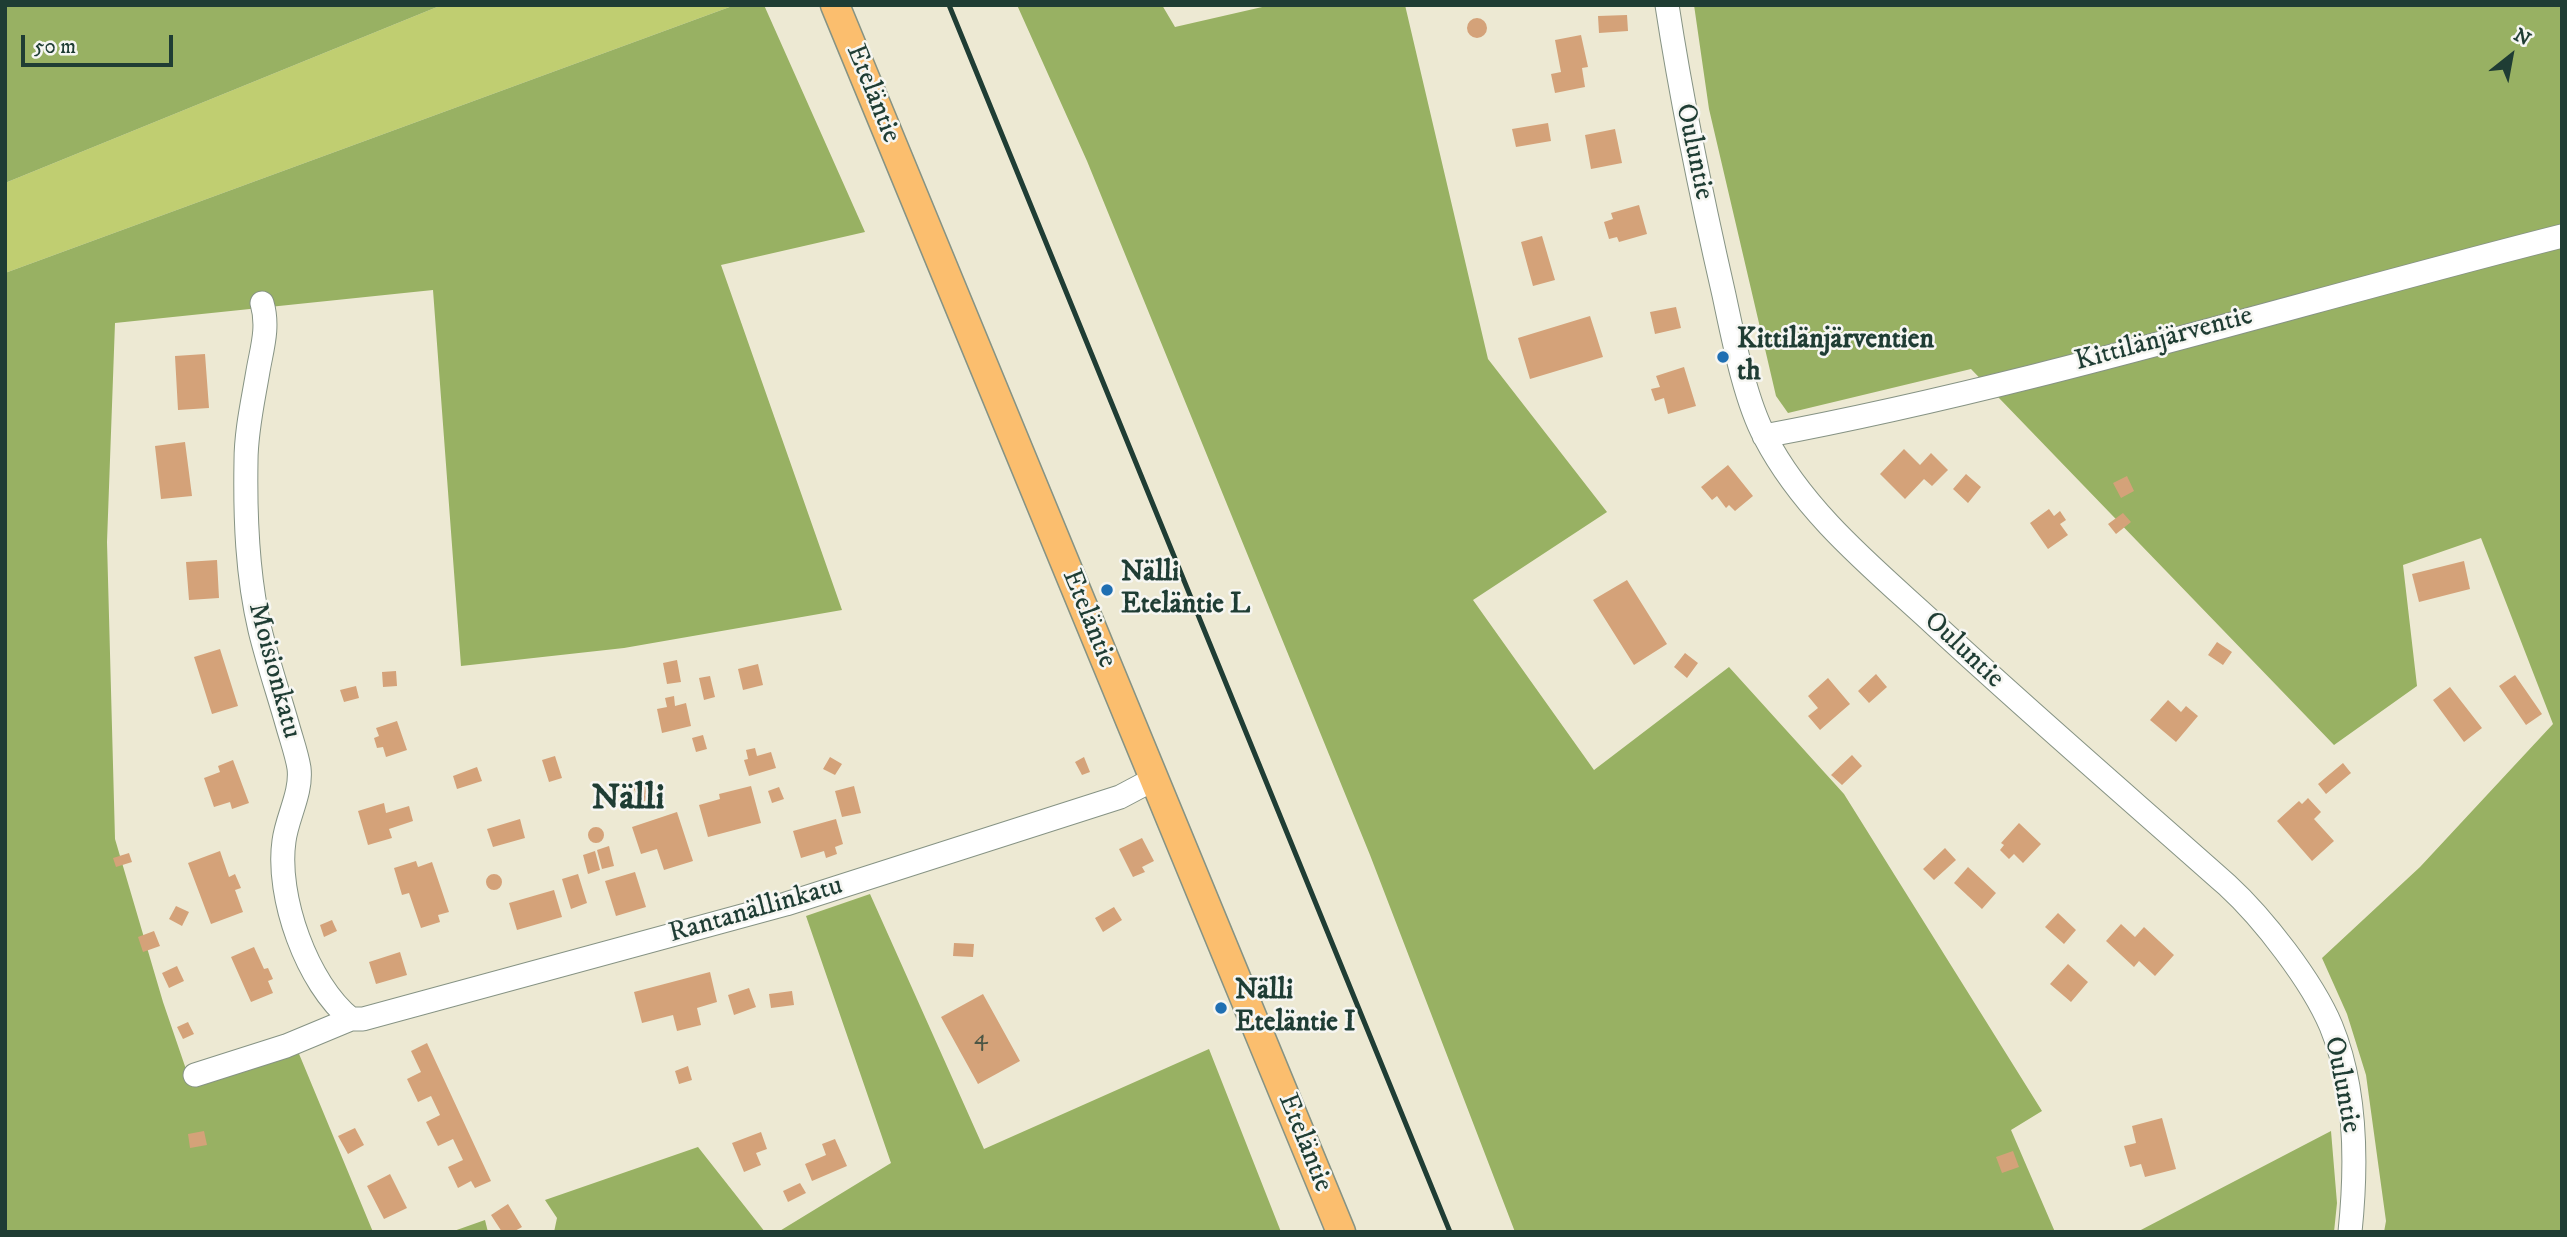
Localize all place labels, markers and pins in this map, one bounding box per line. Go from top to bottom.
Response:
place label: Kittilänjärventien th [1737,324,1934,390]
marker: Kittilänjärventien th [1715,349,1731,365]
place label: Nälli Eteläntie L [1121,557,1250,623]
marker: Nälli Eteläntie L [1099,582,1115,598]
place label: Nälli Eteläntie I [1235,975,1355,1041]
marker: Nälli Eteläntie I [1213,1000,1229,1016]

